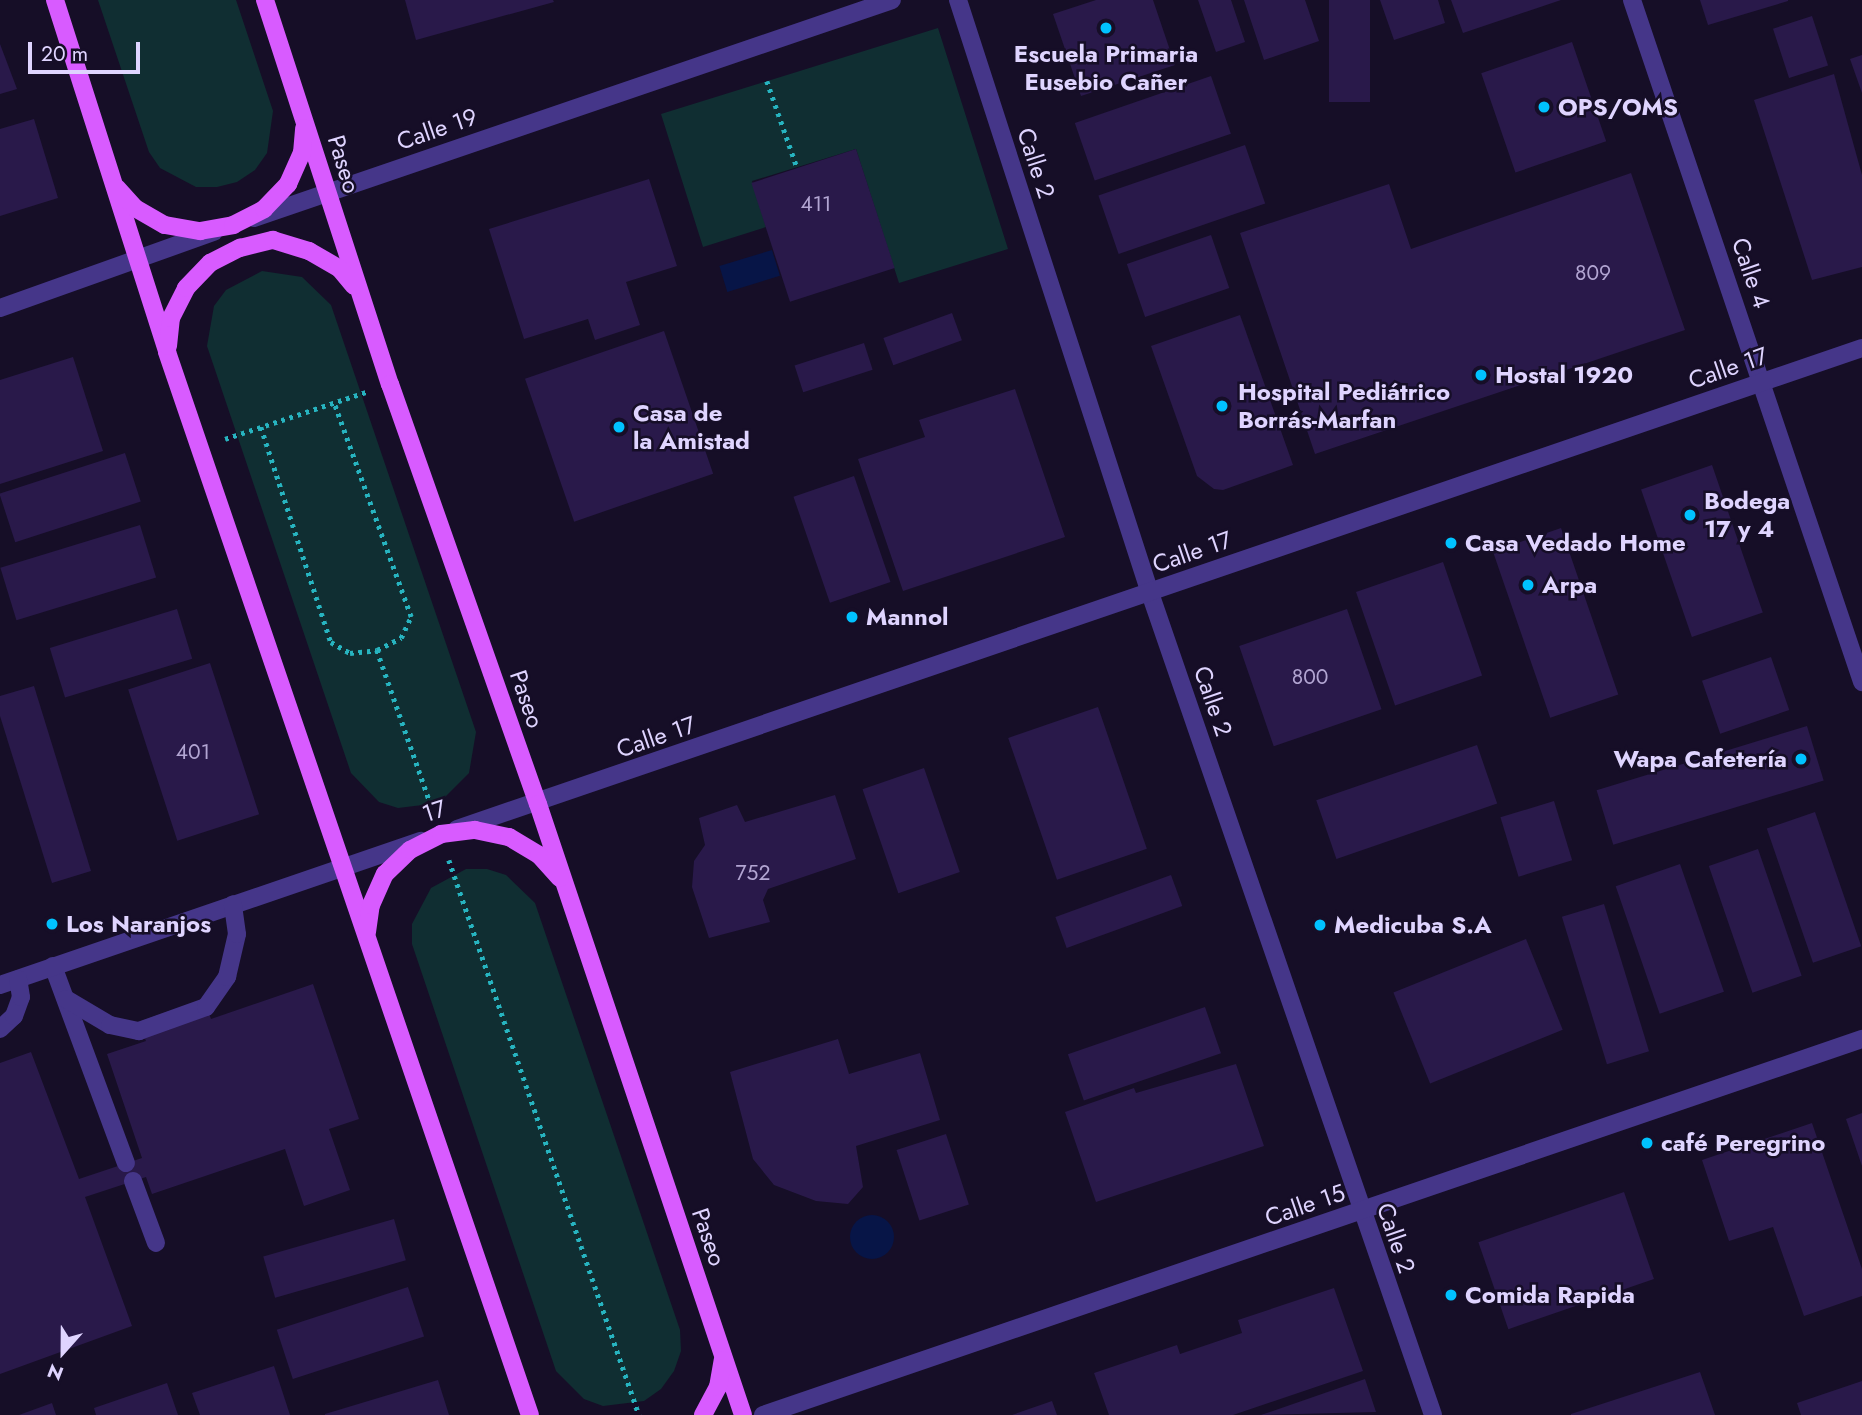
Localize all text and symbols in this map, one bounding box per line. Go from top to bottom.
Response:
marker: Escuela Primaria Eusebio Cañer [1098,20,1114,36]
scale bar [32,28,144,72]
text: 20 m [41,39,88,69]
place label: Escuela Primaria Eusebio Cañer [1014,40,1198,96]
place label: OPS/OMS [1558,93,1678,121]
marker: OPS/OMS [1536,99,1552,115]
street label: Calle 19 [393,102,481,156]
street label: Calle 2 [1011,124,1061,202]
street label: Paseo [322,132,366,196]
house number: 411 [800,191,832,217]
street label: Calle 4 [1726,234,1776,312]
house number: 809 [1575,260,1611,286]
street label: Calle 17 [1685,341,1771,395]
place label: Hostal 1920 [1495,361,1633,389]
marker: Hostal 1920 [1473,367,1489,383]
place label: Hospital Pediátrico Borrás-Marfan [1238,378,1450,434]
marker: Hospital Pediátrico Borrás-Marfan [1212,396,1232,416]
place label: Casa de la Amistad [633,399,750,455]
marker: Casa de la Amistad [611,419,627,435]
place label: Bodega 17 y 4 [1704,487,1790,543]
marker: Bodega 17 y 4 [1682,507,1698,523]
street label: Calle 17 [1149,525,1235,579]
place label: Casa Vedado Home [1465,529,1686,557]
marker: Casa Vedado Home [1443,535,1459,551]
place label: Arpa [1542,571,1597,599]
marker: Arpa [1520,577,1536,593]
place label: Mannol [866,603,949,631]
marker: Mannol [844,609,860,625]
street label: Calle 2 [1188,662,1238,740]
house number: 800 [1292,664,1328,690]
street label: Paseo [504,666,550,732]
street label: Calle 17 [613,710,699,764]
house number: 401 [176,739,210,765]
place label: Wapa Cafetería [1613,745,1787,773]
marker: Wapa Cafetería [1793,751,1809,767]
street label: 17 [418,794,450,828]
house number: 752 [736,860,770,886]
place label: Los Naranjos [66,910,211,938]
place label: Medicuba S.A [1334,911,1492,939]
marker: Los Naranjos [44,916,60,932]
marker: Medicuba S.A [1312,917,1328,933]
place label: café Peregrino [1661,1129,1825,1157]
marker: café Peregrino [1639,1135,1655,1151]
street label: Calle 15 [1261,1178,1349,1232]
street label: Calle 2 [1371,1199,1421,1277]
street label: Paseo [686,1204,732,1270]
place label: Comida Rapida [1465,1281,1635,1309]
marker: Comida Rapida [1443,1287,1459,1303]
north arrow [28,1317,98,1387]
text: N [43,1357,67,1387]

